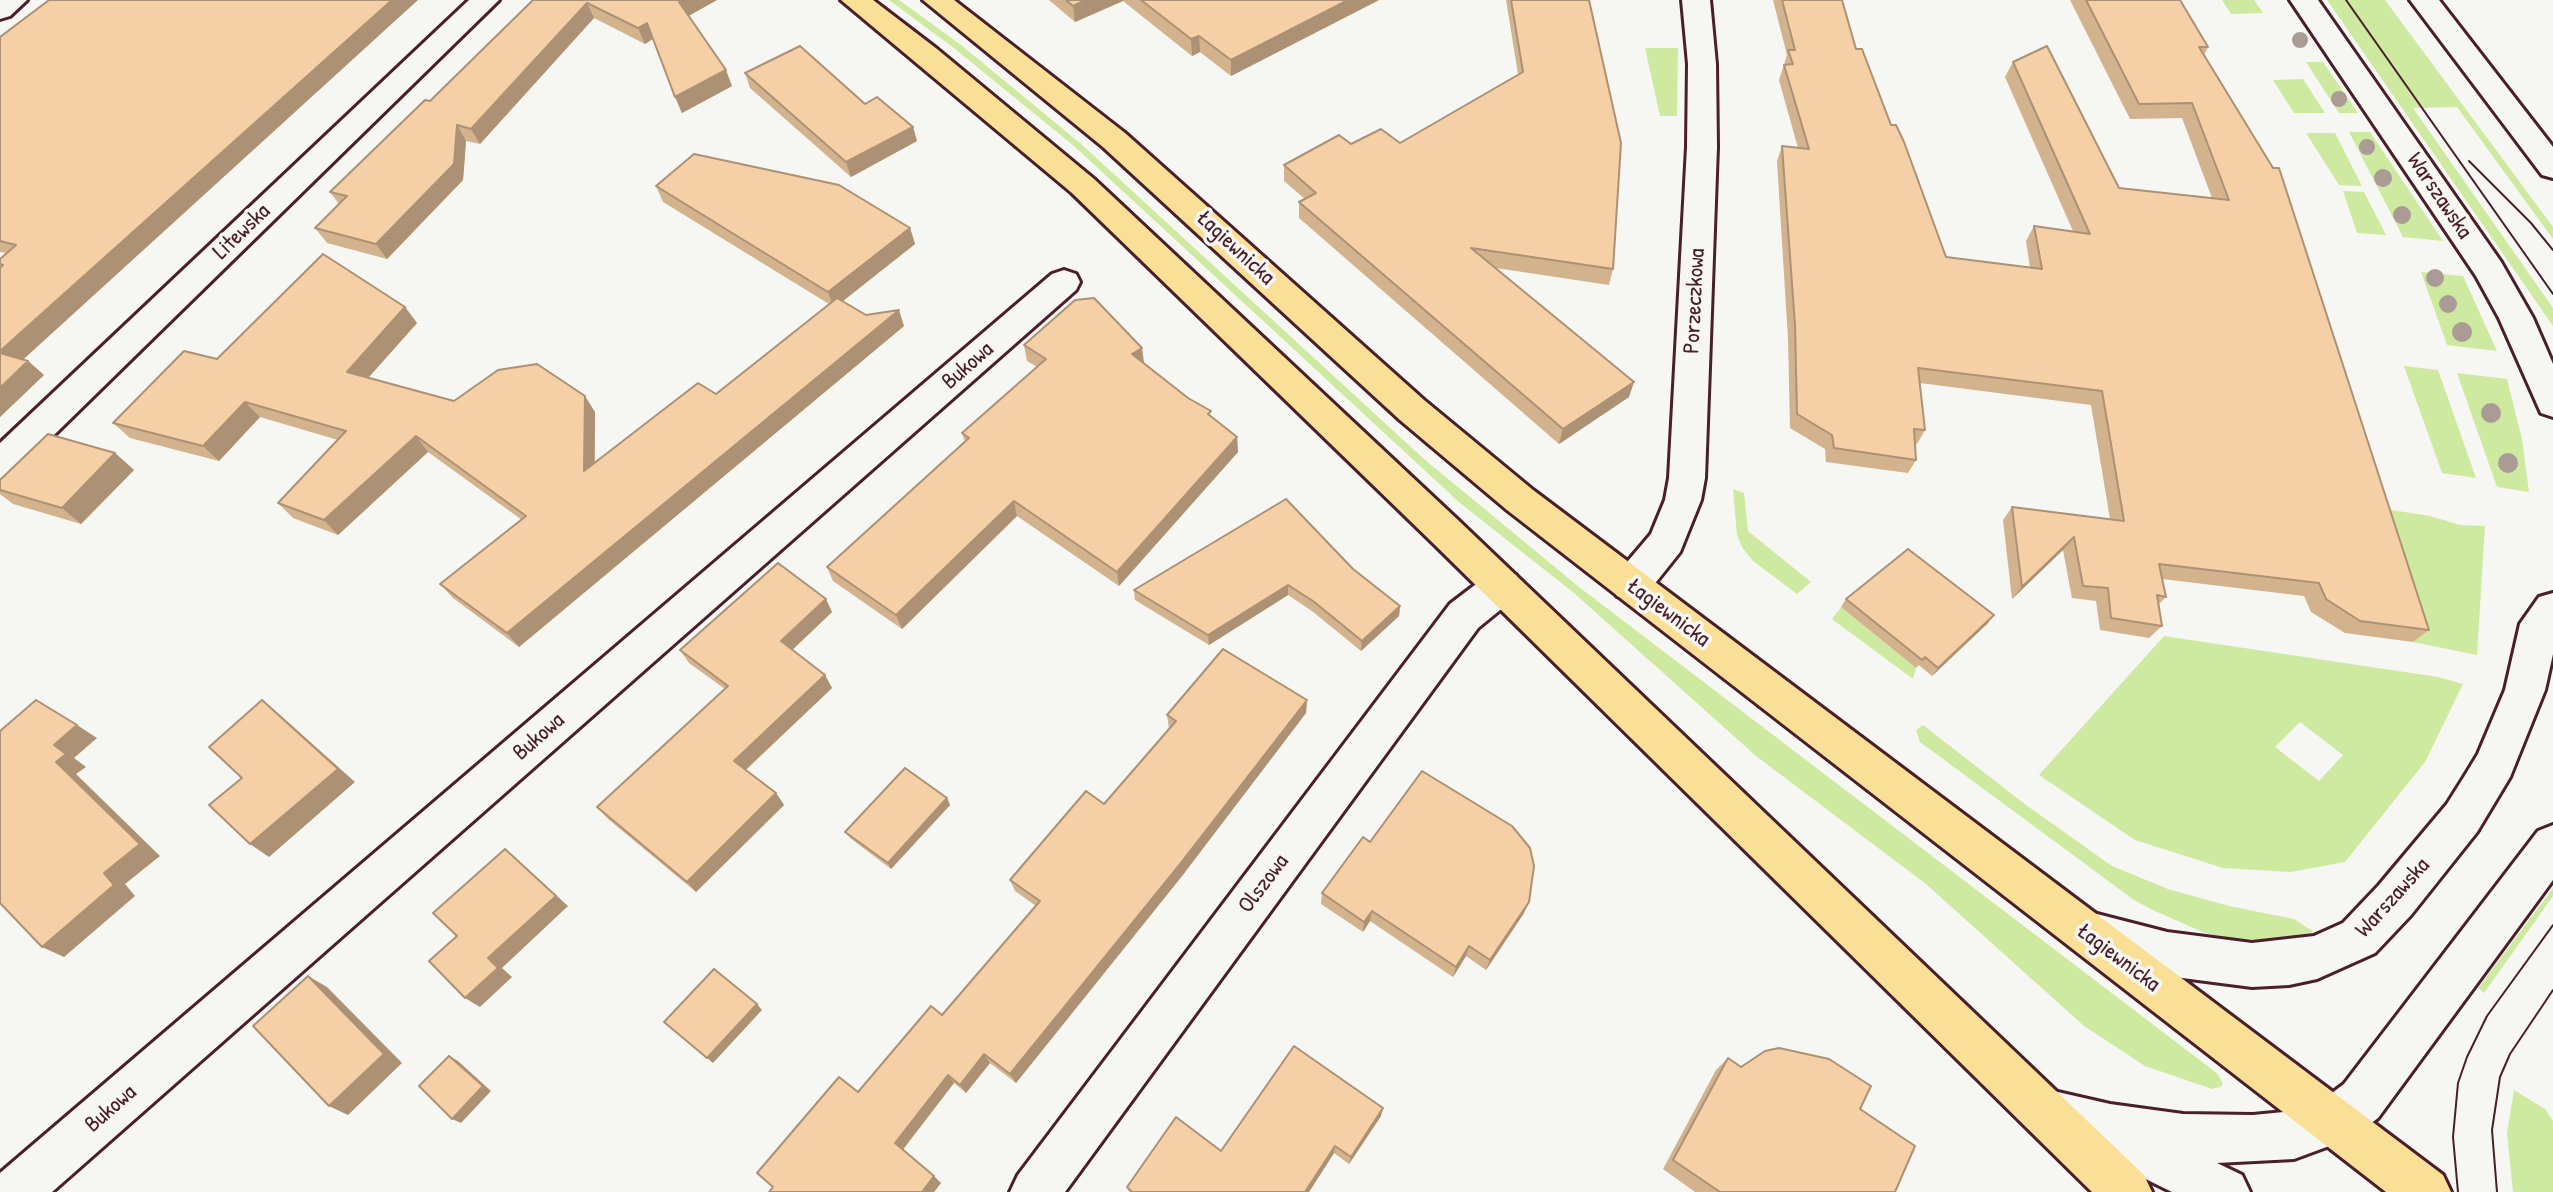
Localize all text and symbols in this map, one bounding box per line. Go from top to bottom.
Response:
street label: Warszawska [2400,148,2478,244]
street label: Litewska [208,198,276,266]
street label: Łagiewnicka [1190,205,1280,291]
street label: Porzeczkowa [1678,248,1712,354]
street label: Bukowa [937,336,999,396]
street label: Łagiewnicka [1621,573,1715,653]
street label: Bukowa [508,707,570,767]
street label: Olszowa [1233,849,1295,919]
street label: Warszawska [2350,852,2436,944]
street label: Łagiewnicka [2071,918,2165,998]
street label: Bukowa [80,1079,142,1139]

